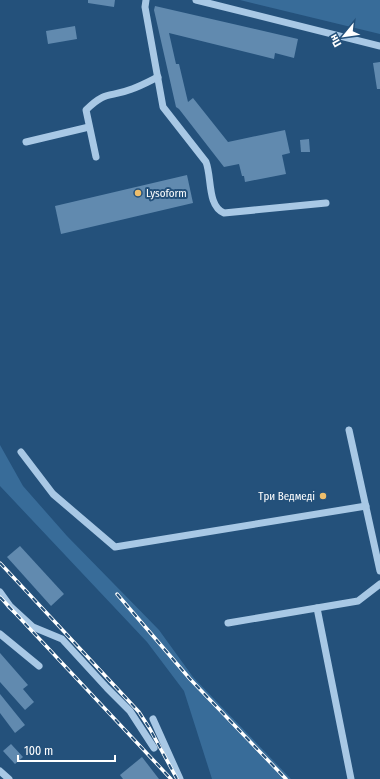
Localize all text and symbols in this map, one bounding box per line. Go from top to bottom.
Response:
north arrow [324,16,364,56]
text: Пн [327,32,344,49]
place label: Lysoform [146,187,187,200]
marker: Lysoform [133,188,143,198]
place label: Три Ведмеді [258,490,315,503]
marker: Три Ведмеді [318,491,328,501]
scale bar [18,737,115,763]
text: 100 m [24,744,53,758]

